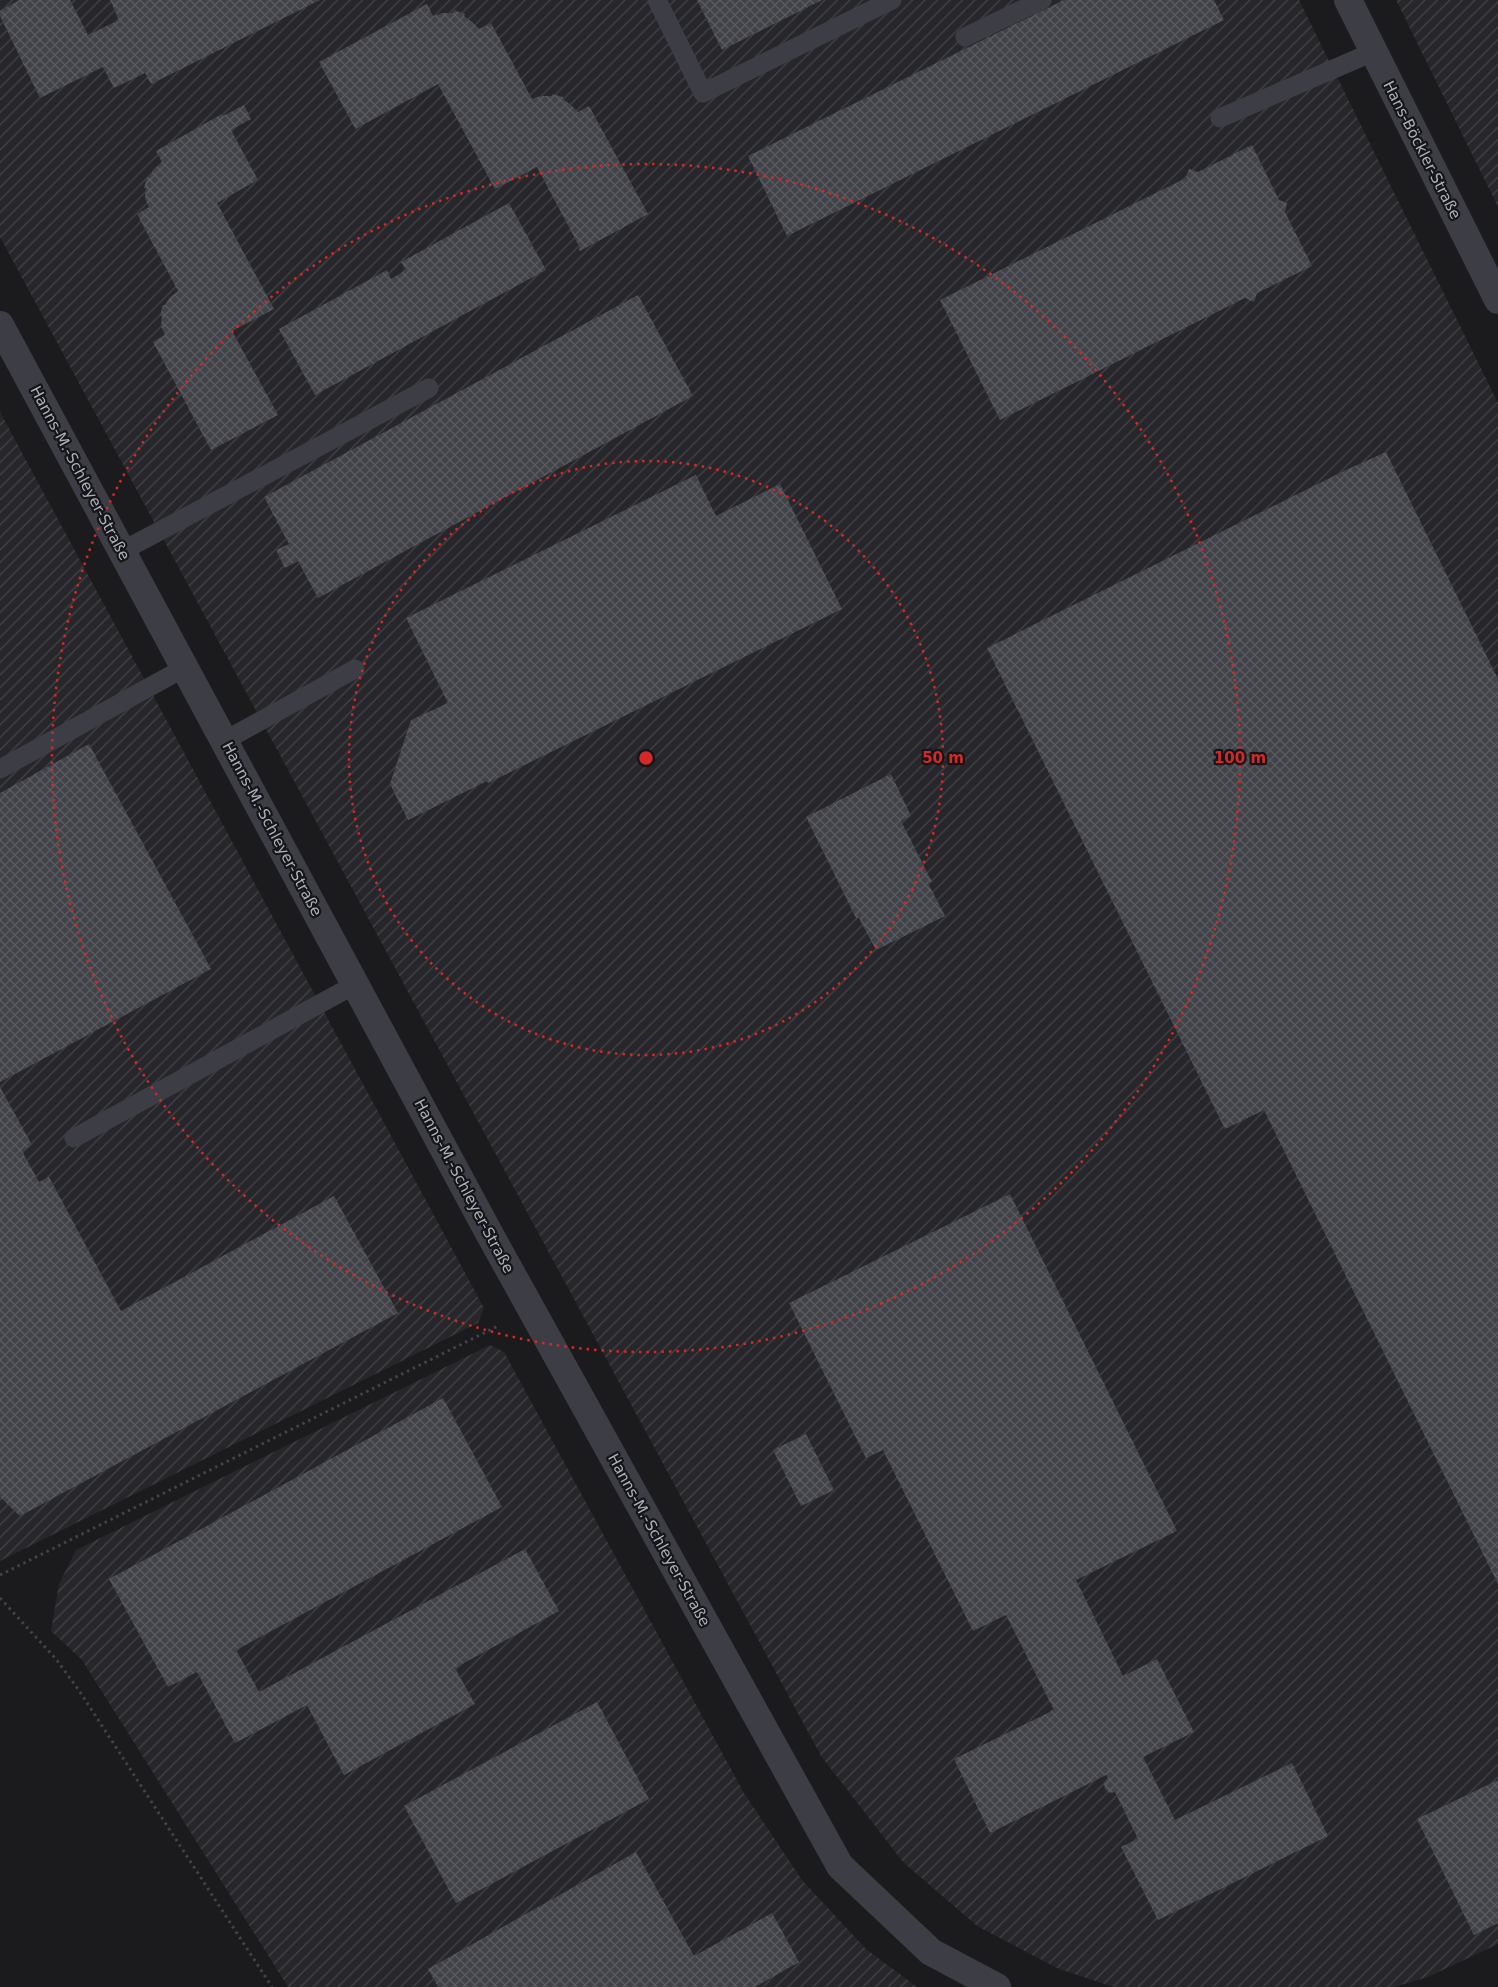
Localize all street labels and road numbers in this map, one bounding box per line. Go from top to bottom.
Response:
street label: Hans-Böckler-Straße [1379,78,1465,222]
street label: Hanns-M.-Schleyer-Straße [26,383,134,563]
street label: Hanns-M.-Schleyer-Straße [218,739,326,919]
street label: Hanns-M.-Schleyer-Straße [410,1096,518,1276]
street label: Hanns-M.-Schleyer-Straße [604,1451,714,1629]

